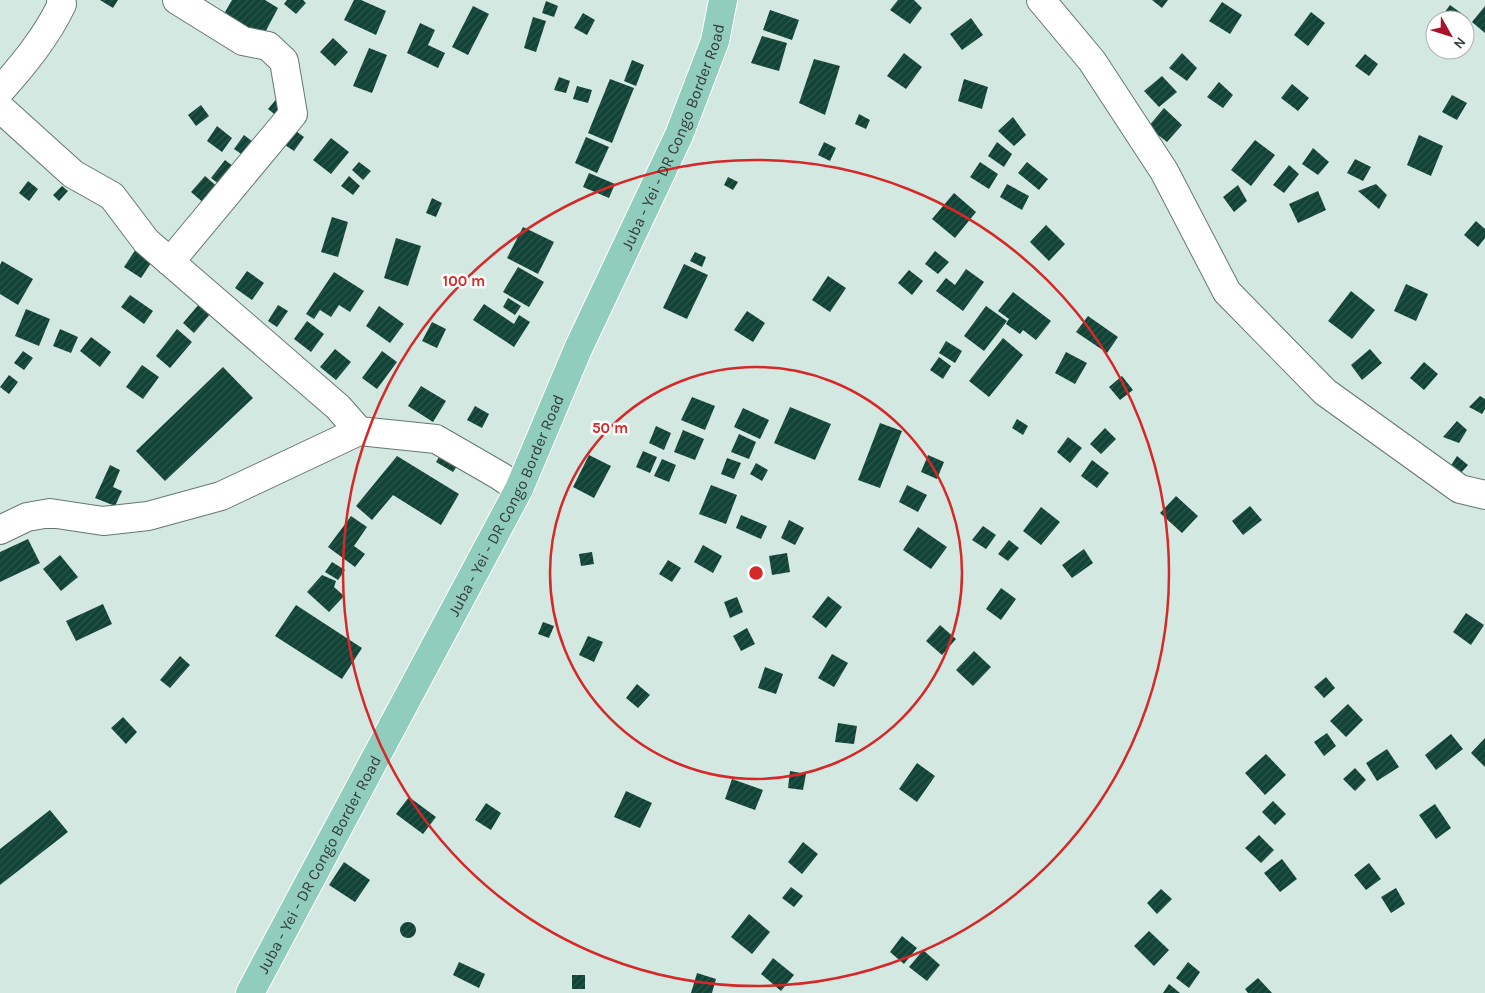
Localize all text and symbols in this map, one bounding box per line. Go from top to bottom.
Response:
north arrow [1425,10,1475,60]
street label: Juba - Yei - DR Congo Border Road [617,22,728,253]
text: N [1450,34,1469,52]
text: 100 m [443,272,485,290]
street label: Juba - Yei - DR Congo Border Road [444,391,567,619]
text: 50 m [592,419,628,437]
centre of rings [747,564,765,582]
street label: Juba - Yei - DR Congo Border Road [253,752,385,976]

